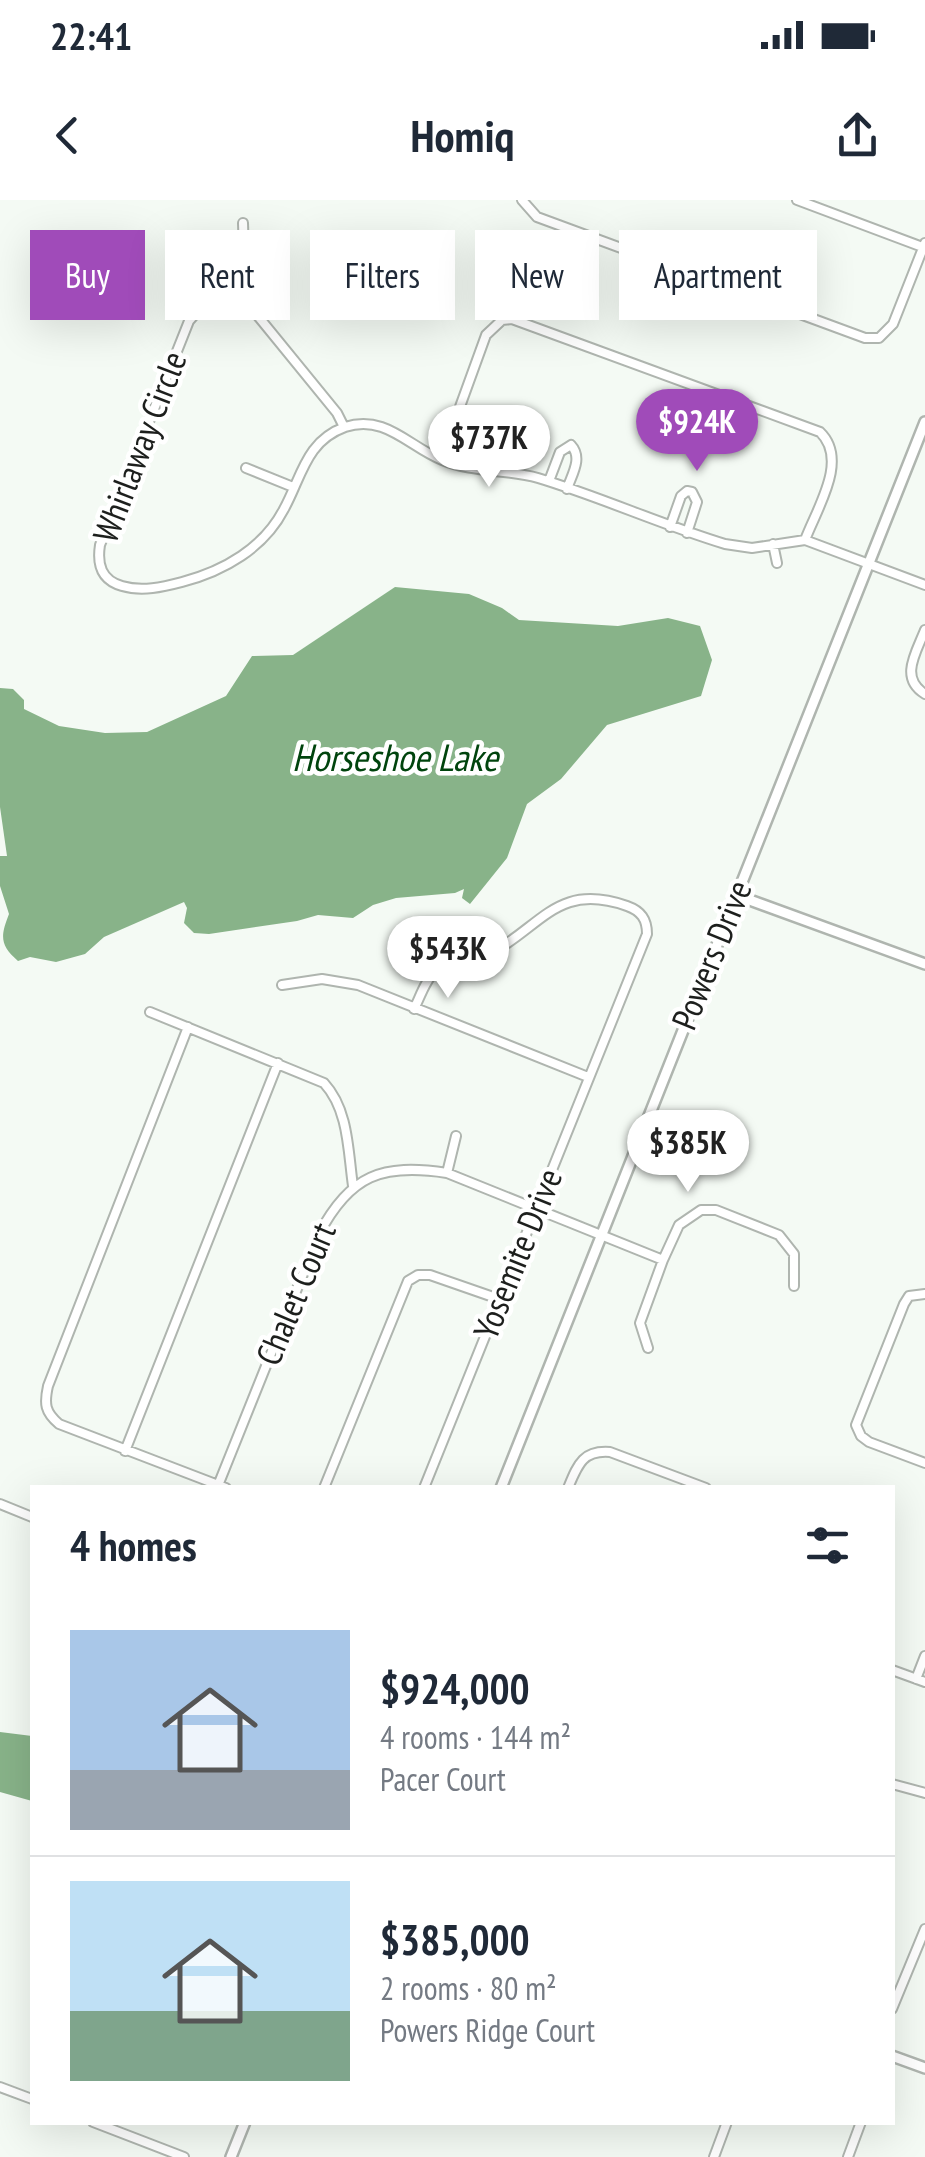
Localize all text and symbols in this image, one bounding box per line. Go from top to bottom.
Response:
text: 22:41 [50,11,132,60]
text: Homiq [411,106,514,164]
icon: back [40,108,95,163]
icon: share [830,108,885,163]
chip: Buy [30,230,145,320]
chip: Rent [165,230,290,320]
chip: Filters [310,230,455,320]
chip: New [475,230,599,320]
chip: Apartment [619,230,817,320]
street label: Whirlaway Circle [82,345,197,549]
pin: $924K [627,389,767,474]
text: $924K [658,400,736,442]
pin: $737K [419,405,559,490]
text: $737K [450,416,528,458]
water label: Horseshoe Lake [292,732,500,781]
street label: Powers Drive [660,873,762,1036]
pin: $543K [378,916,518,1001]
text: $543K [409,927,487,969]
pin: $385K [618,1110,758,1195]
text: $385K [649,1121,727,1163]
street label: Yosemite Drive [462,1162,572,1346]
street label: Chalet Court [245,1215,346,1372]
text: 4 homes [70,1518,197,1573]
icon: filters [800,1518,855,1573]
text: $924,000 [380,1661,530,1716]
icon: home [150,1670,270,1790]
text: 4 rooms · 144 m² [380,1716,571,1758]
text: Pacer Court [380,1758,506,1800]
text: $385,000 [380,1912,530,1967]
icon: home [150,1921,270,2041]
text: 2 rooms · 80 m² [380,1967,557,2009]
text: Powers Ridge Court [380,2009,595,2051]

